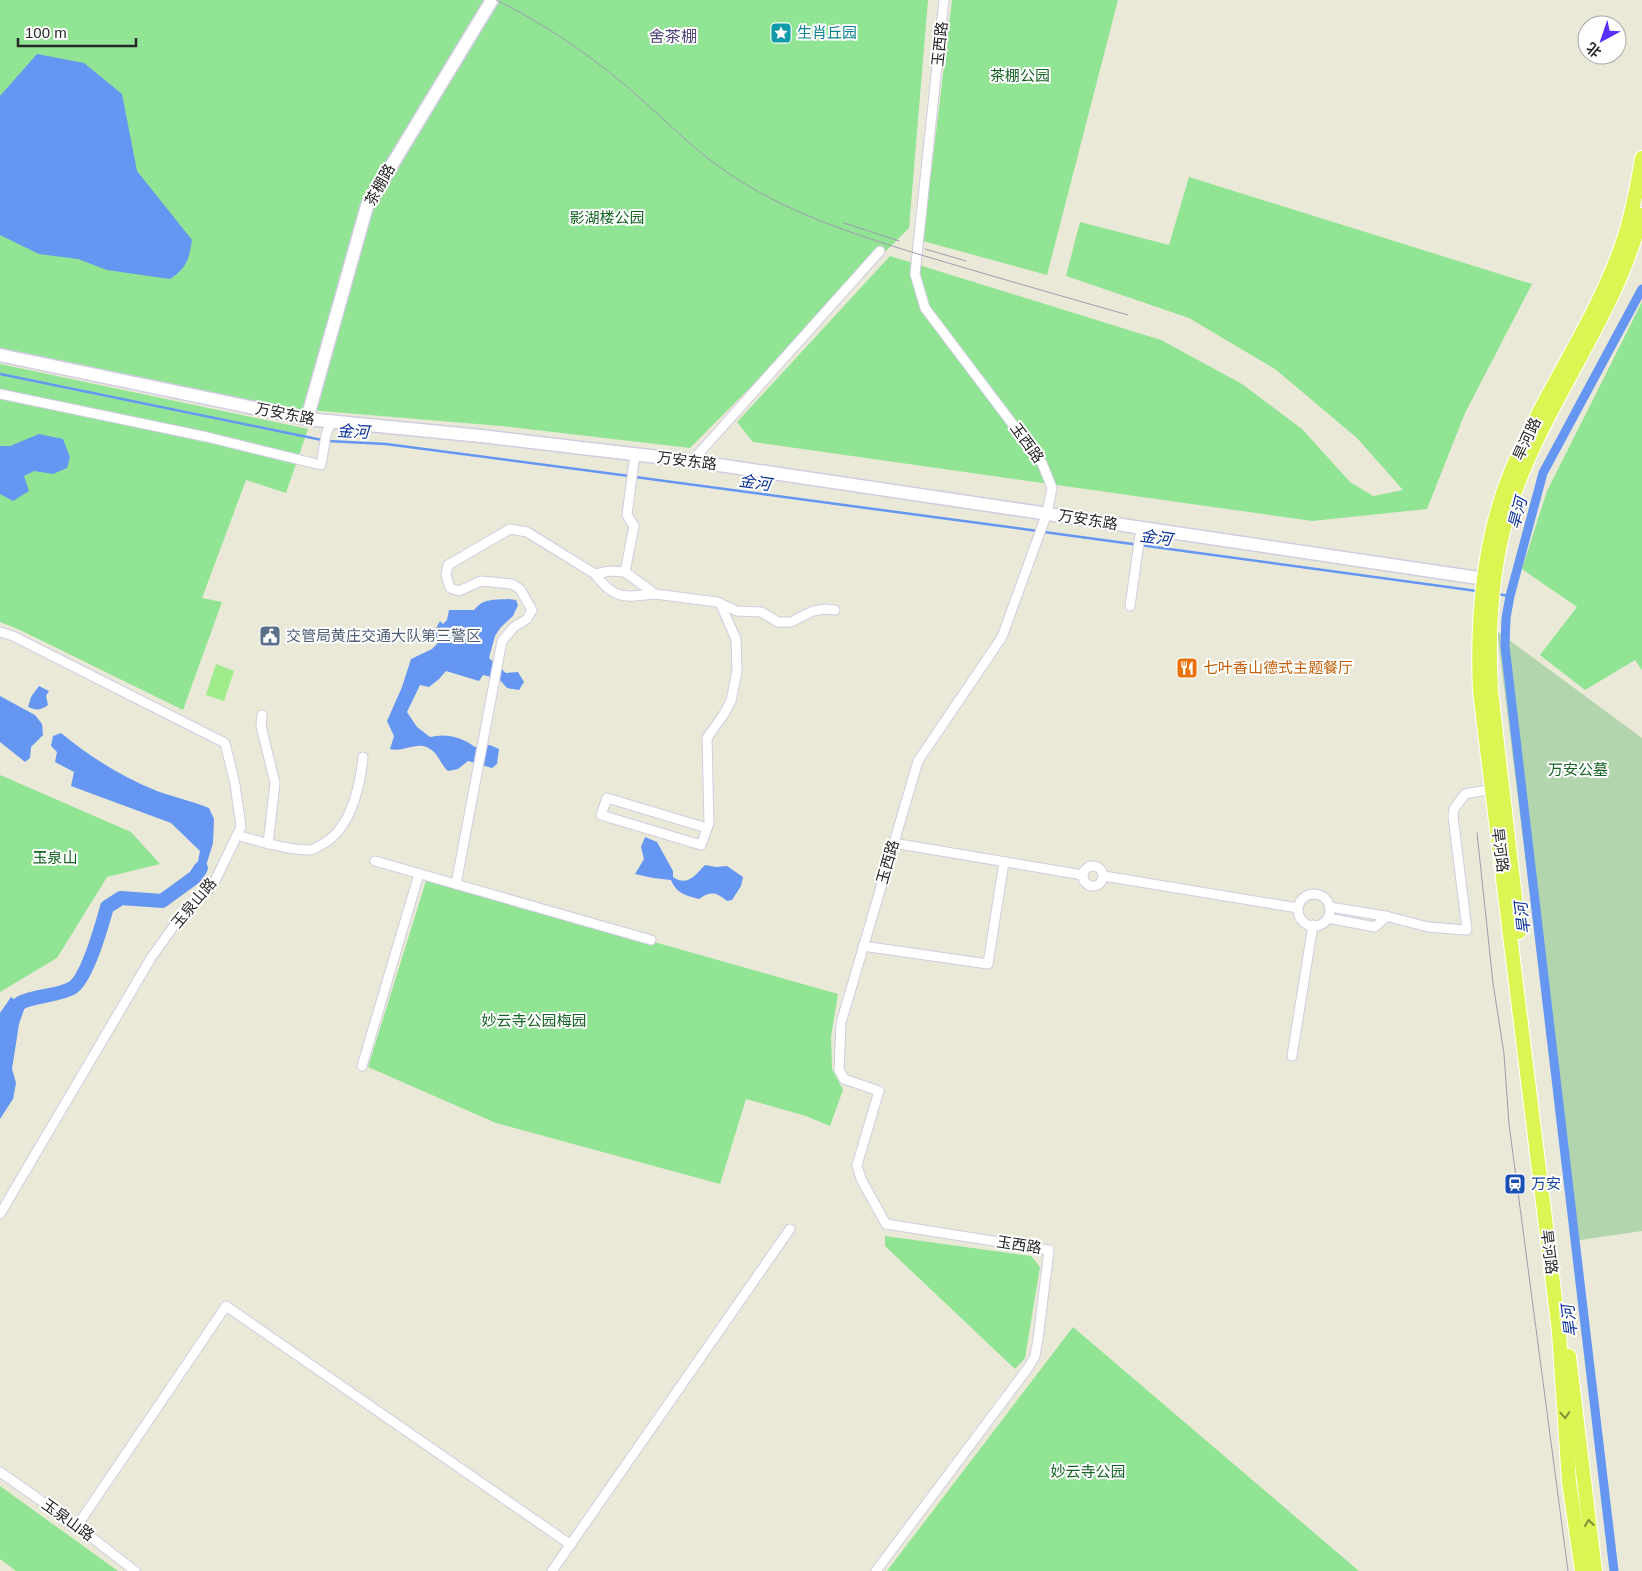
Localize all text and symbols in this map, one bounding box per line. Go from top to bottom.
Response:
scale bar [18,15,135,47]
north arrow [1577,15,1627,65]
place icon: 生肖丘园 [769,21,793,45]
street label: 玉西路 [929,21,950,67]
text: 100 m [25,24,67,41]
place label: 生肖丘园 [797,24,857,41]
district label: 舍茶棚 [649,28,697,45]
text: 北 [1583,39,1604,61]
park label: 茶棚公园 [990,67,1050,84]
street label: 茶棚路 [361,161,398,209]
park label: 影湖楼公园 [569,209,645,226]
street label: 万安东路 [254,399,316,428]
street label: 旱河路 [1509,415,1544,463]
street label: 玉西路 [1007,420,1048,466]
water label: 金河 [337,422,372,441]
street label: 万安东路 [656,448,718,473]
water label: 金河 [738,472,775,494]
water label: 旱河 [1505,493,1531,531]
street label: 万安东路 [1057,506,1119,533]
water label: 金河 [1139,527,1176,549]
public building icon: 交管局黄庄交通大队第三警区 [258,624,282,648]
place label: 交管局黄庄交通大队第三警区 [286,627,481,644]
restaurant icon: 七叶香山德式主题餐厅 [1175,656,1199,680]
place label: 七叶香山德式主题餐厅 [1203,659,1353,676]
park label: 万安公墓 [1548,761,1608,778]
street label: 旱河路 [1489,827,1512,873]
street label: 玉西路 [873,838,902,886]
park label: 玉泉山 [32,849,78,866]
street label: 玉泉山路 [168,874,219,931]
water label: 旱河 [1512,898,1533,935]
park label: 妙云寺公园梅园 [481,1012,587,1029]
station icon: 万安 [1503,1172,1527,1196]
place label: 万安 [1531,1175,1561,1192]
street label: 旱河路 [1538,1229,1561,1275]
street label: 玉西路 [996,1233,1043,1256]
water label: 旱河 [1559,1301,1580,1338]
one-way arrow [1559,1412,1570,1420]
park label: 妙云寺公园 [1050,1463,1126,1480]
street label: 玉泉山路 [39,1495,98,1544]
one-way arrow [1584,1518,1595,1526]

